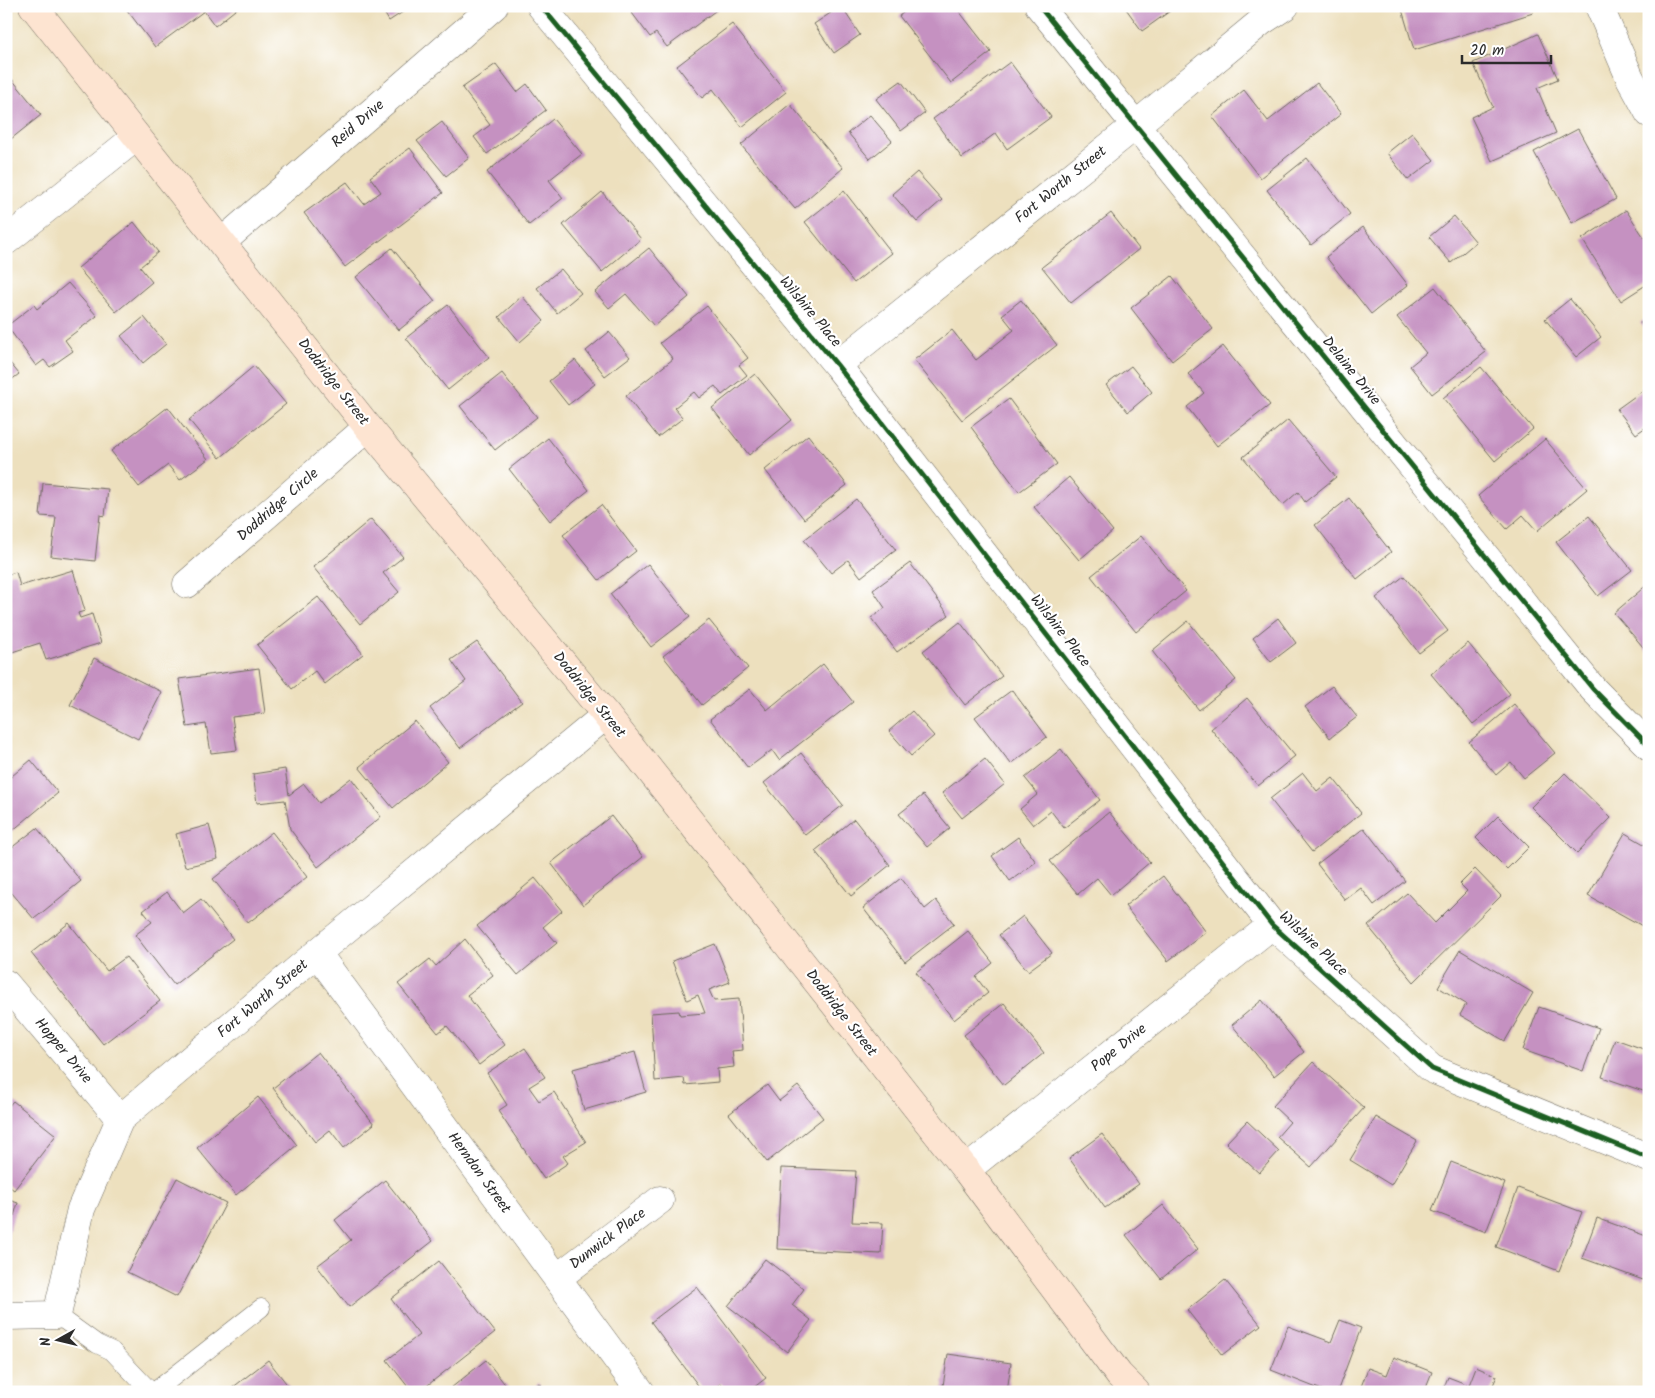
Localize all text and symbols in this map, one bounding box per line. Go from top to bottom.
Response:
scale bar [1462,32,1551,64]
text: 20 m [1470,39,1504,63]
street label: Reid Drive [326,94,390,154]
street label: Fort Worth Street [1010,140,1113,230]
street label: Wilshire Place [773,271,847,353]
street label: Delaine Drive [1316,331,1387,411]
street label: Doddridge Street [291,333,375,431]
street label: Doddridge Circle [232,462,325,548]
street label: Wilshire Place [1024,589,1096,673]
street label: Doddridge Street [547,646,632,744]
street label: Wilshire Place [1273,906,1353,983]
street label: Fort Worth Street [212,953,314,1044]
street label: Doddridge Street [799,964,883,1062]
street label: Hopper Drive [28,1013,98,1090]
street label: Pope Drive [1086,1018,1152,1078]
street label: Herndon Street [441,1127,517,1219]
street label: Dunwick Place [565,1202,652,1276]
north arrow [32,1316,82,1366]
text: N [35,1336,58,1348]

